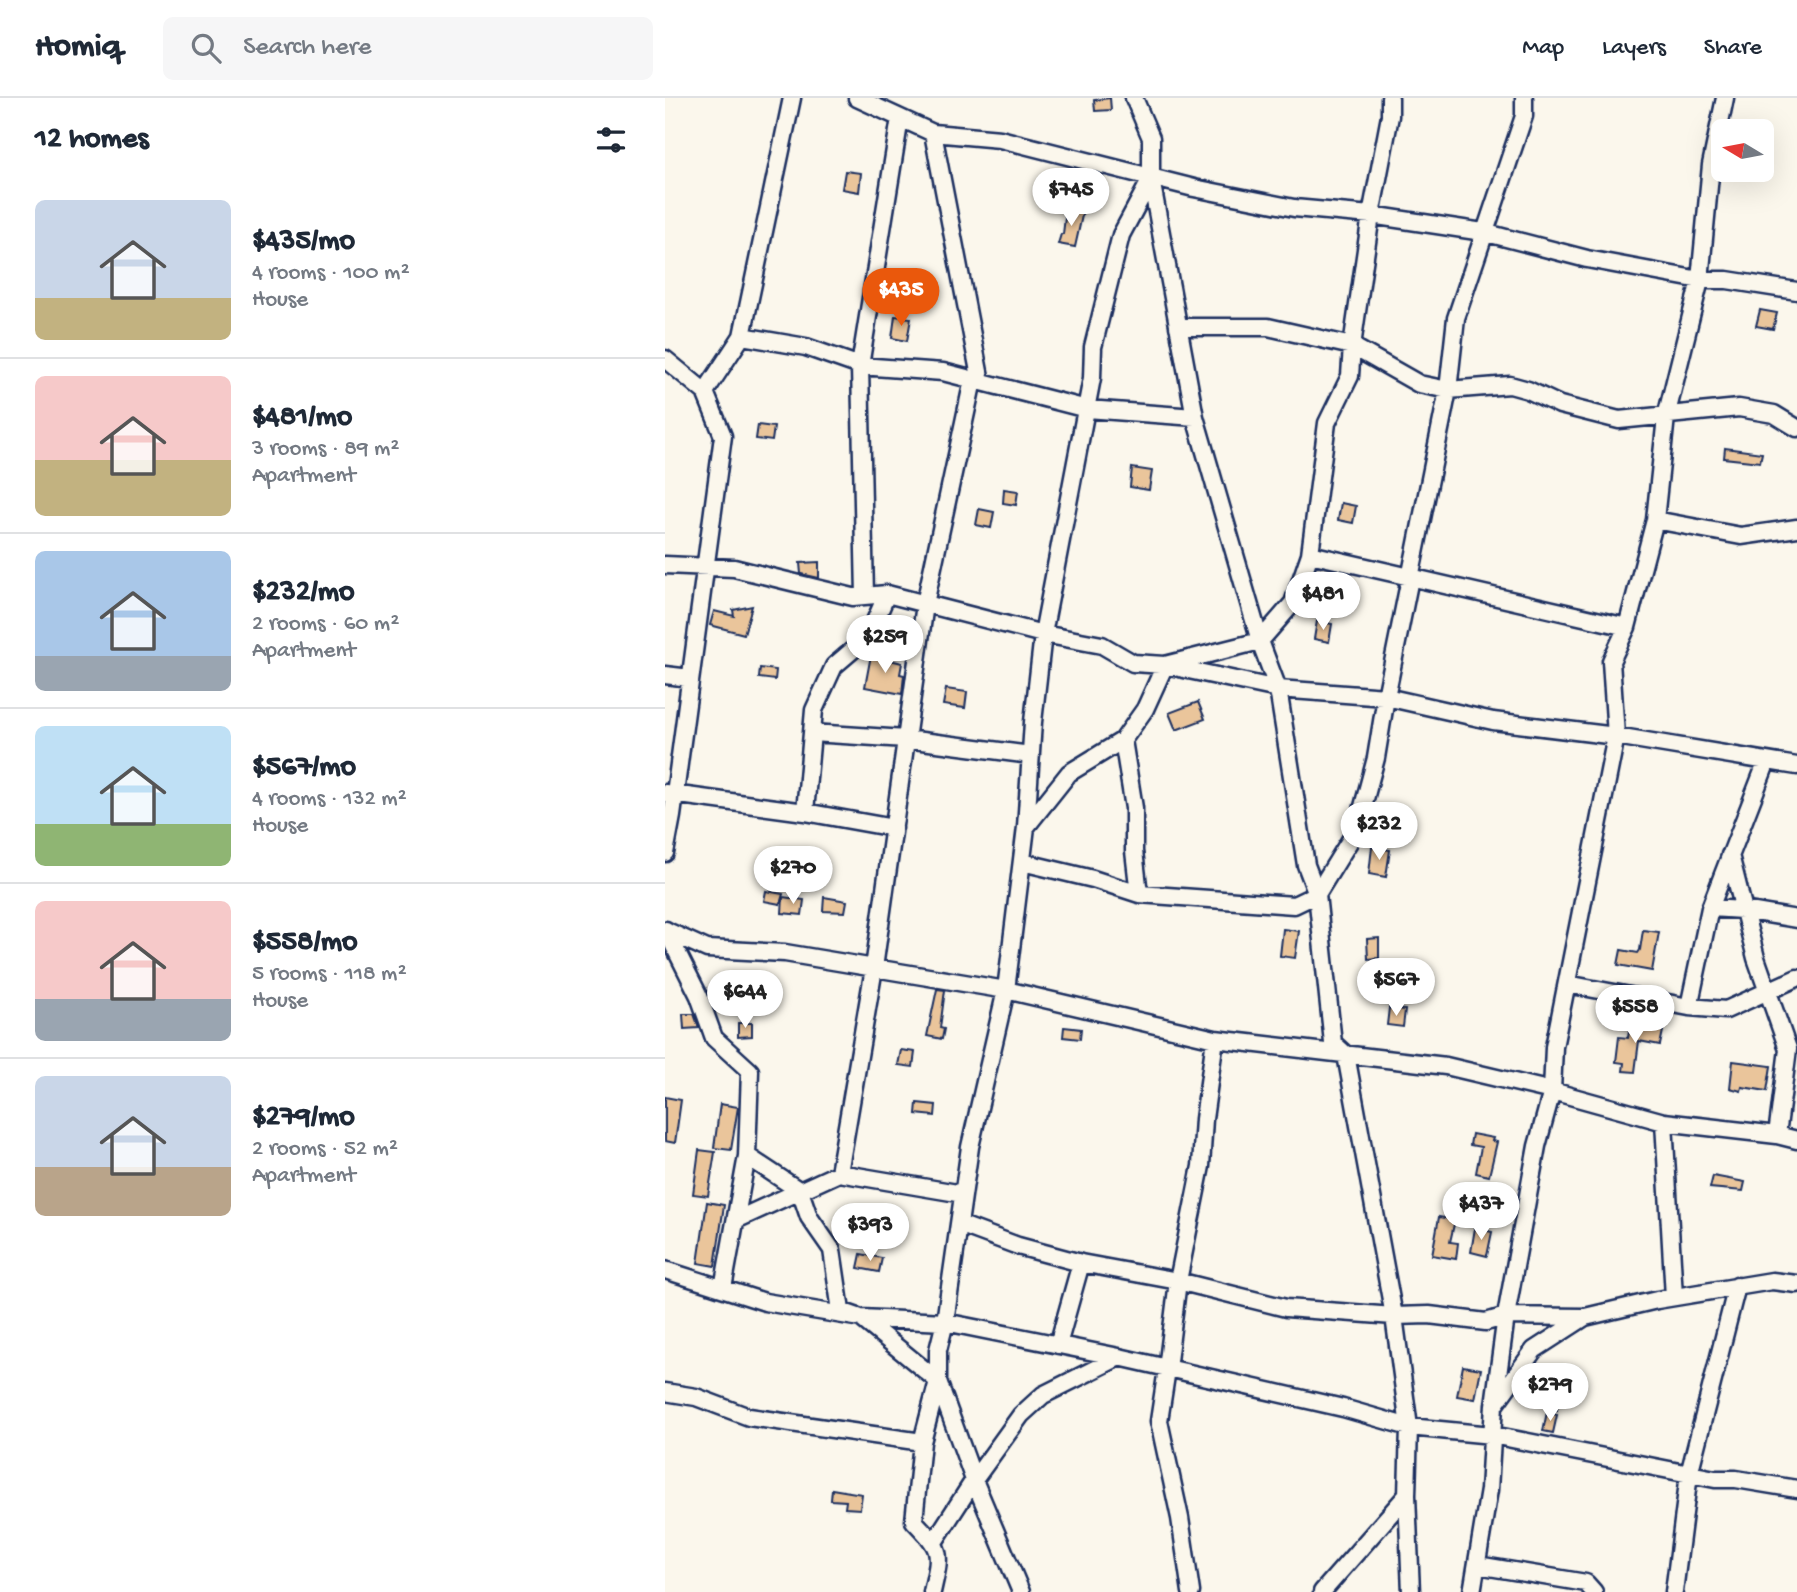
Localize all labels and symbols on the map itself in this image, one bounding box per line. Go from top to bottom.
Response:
north arrow [1711,119,1775,182]
pin: $745 [1030,169,1112,228]
pin: $435 [860,268,942,328]
pin: $481 [1282,573,1364,632]
pin: $259 [844,616,926,675]
pin: $232 [1338,802,1420,862]
pin: $270 [752,846,834,906]
pin: $567 [1355,958,1437,1018]
pin: $644 [704,970,786,1030]
pin: $558 [1594,986,1676,1045]
pin: $437 [1440,1182,1522,1242]
pin: $393 [829,1204,911,1263]
pin: $279 [1509,1364,1591,1423]

